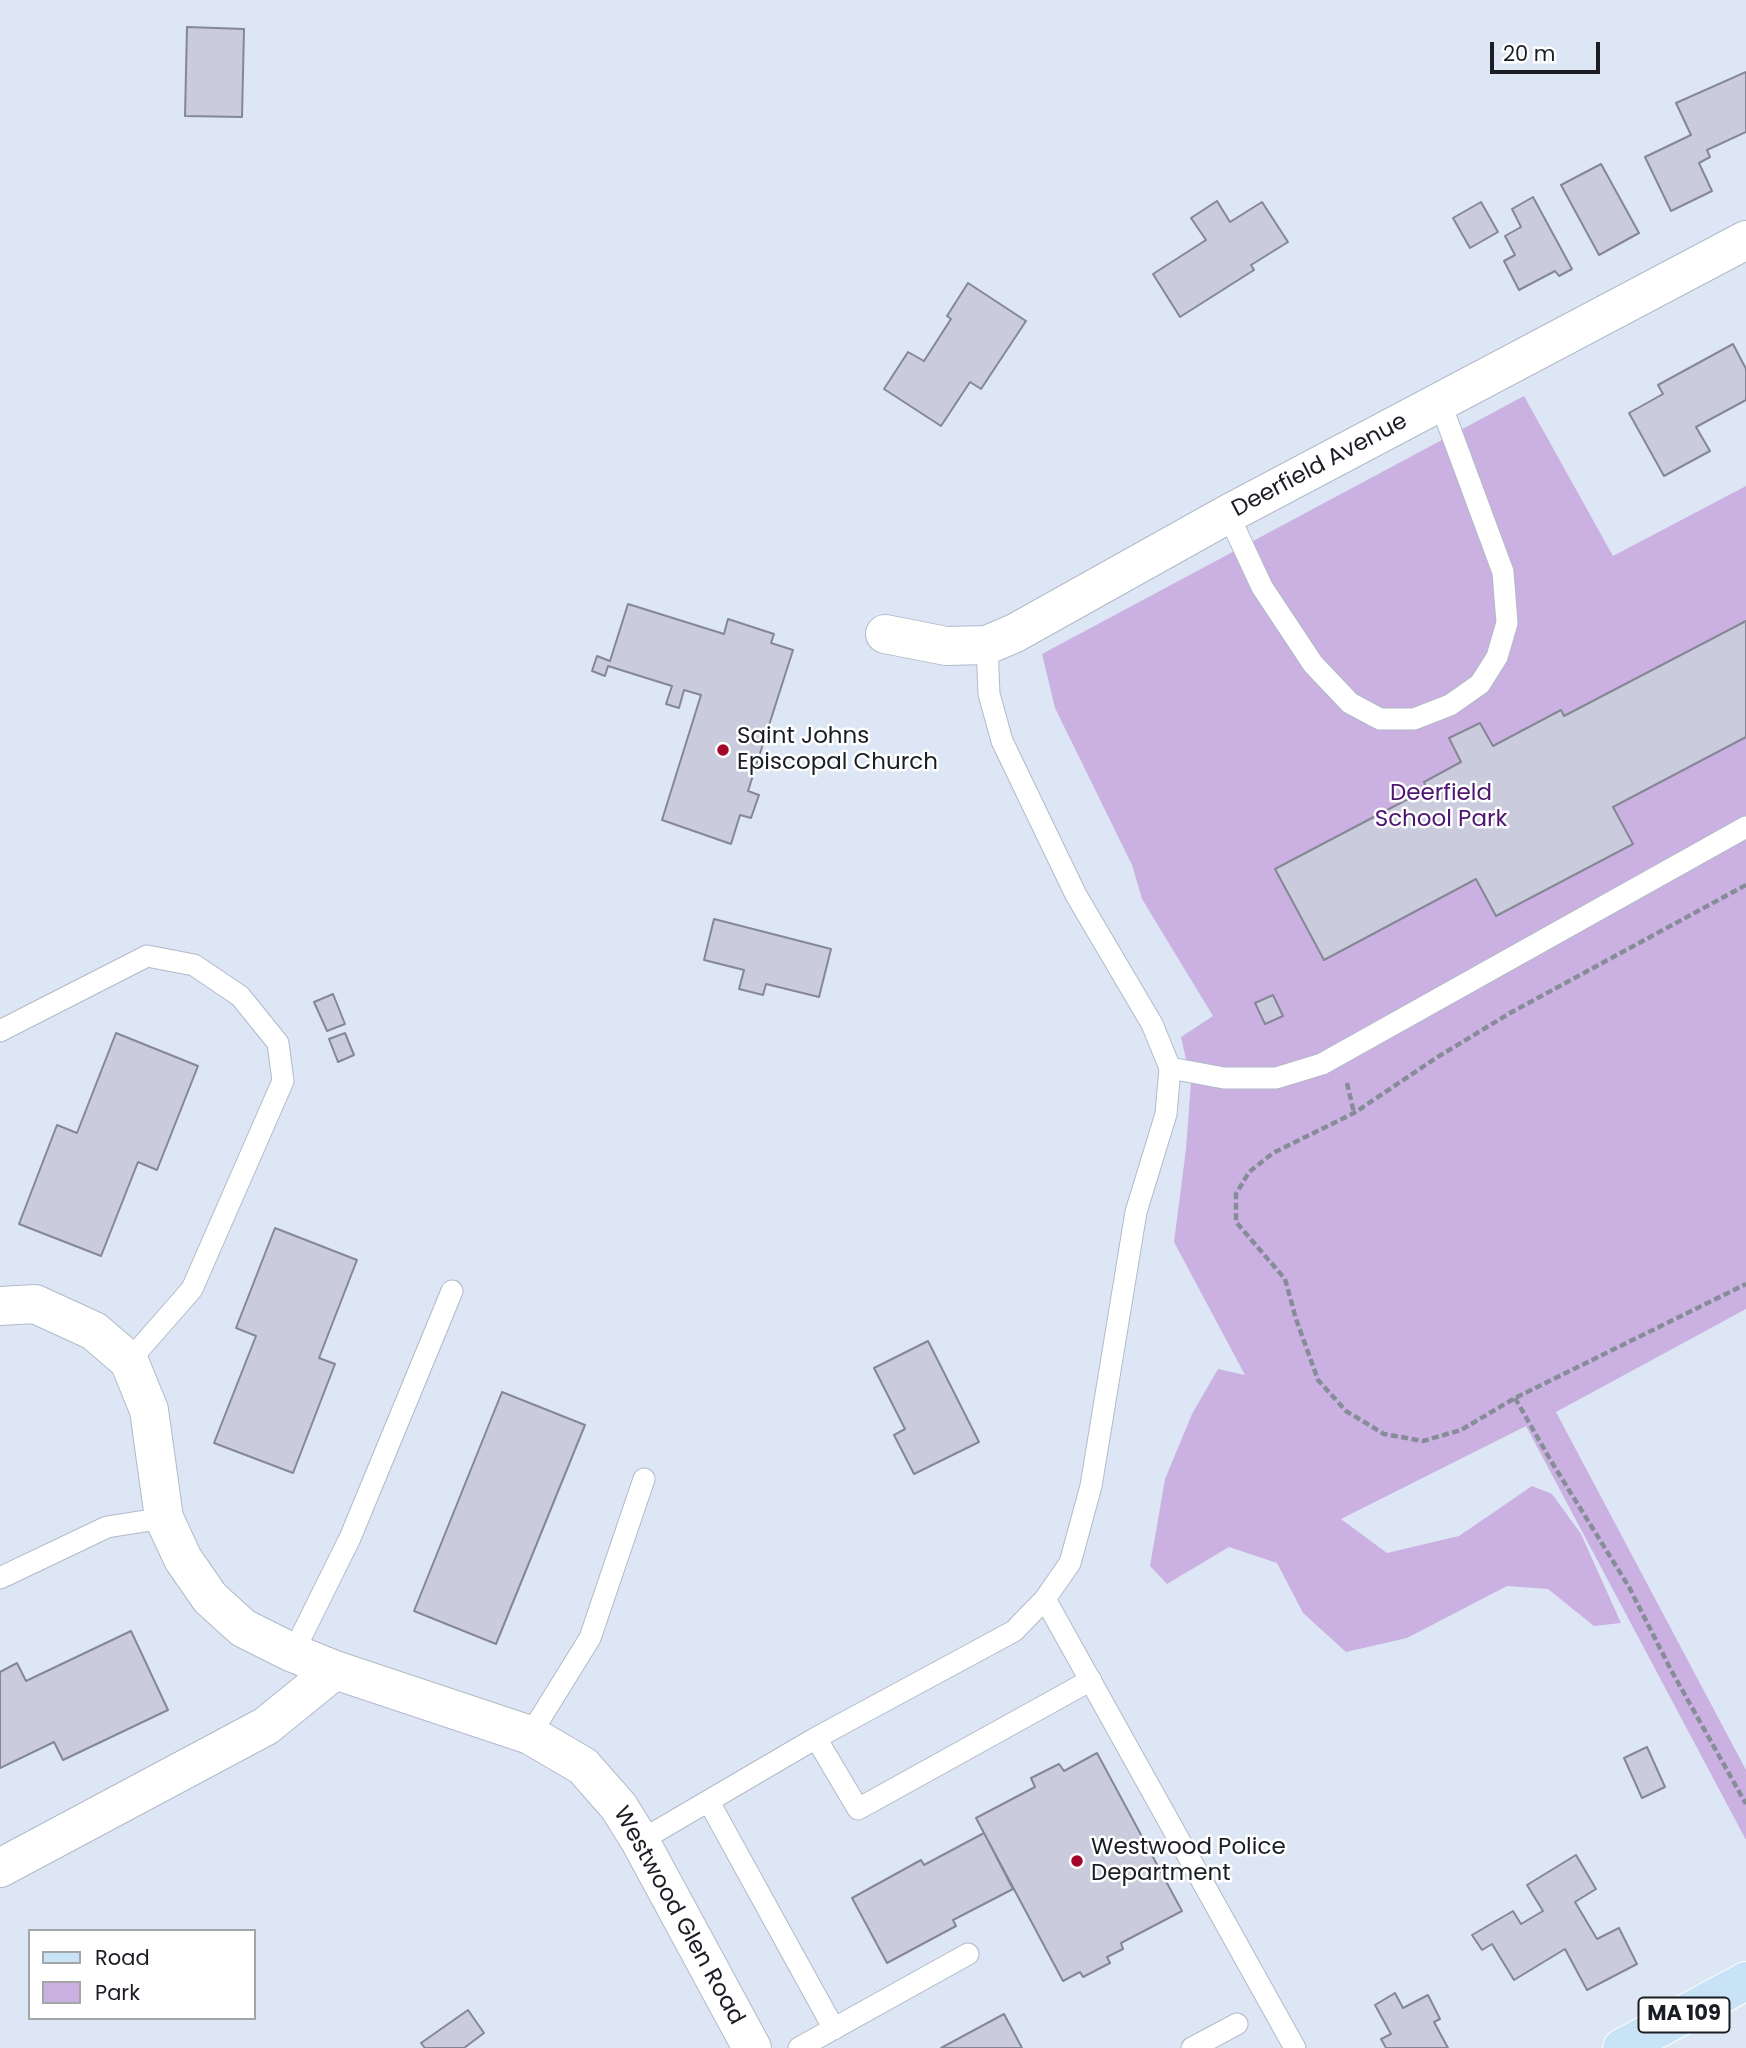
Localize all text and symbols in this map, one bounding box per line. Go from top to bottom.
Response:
scale bar [1494,28,1604,72]
text: 20 m [1503,39,1556,68]
street label: Deerfield Avenue [1228,408,1412,524]
place label: Saint Johns Episcopal Church [737,723,938,777]
marker: Saint Johns Episcopal Church [715,742,731,758]
park label: Deerfield School Park [1375,780,1507,834]
street label: Westwood Glen Road [606,1802,750,2030]
place label: Westwood Police Department [1091,1834,1286,1888]
marker: Westwood Police Department [1069,1853,1085,1869]
legend [28,1929,256,2020]
text: Road [95,1943,150,1972]
text: Park [95,1978,140,2007]
road number: MA 109 [1638,1997,1730,2032]

